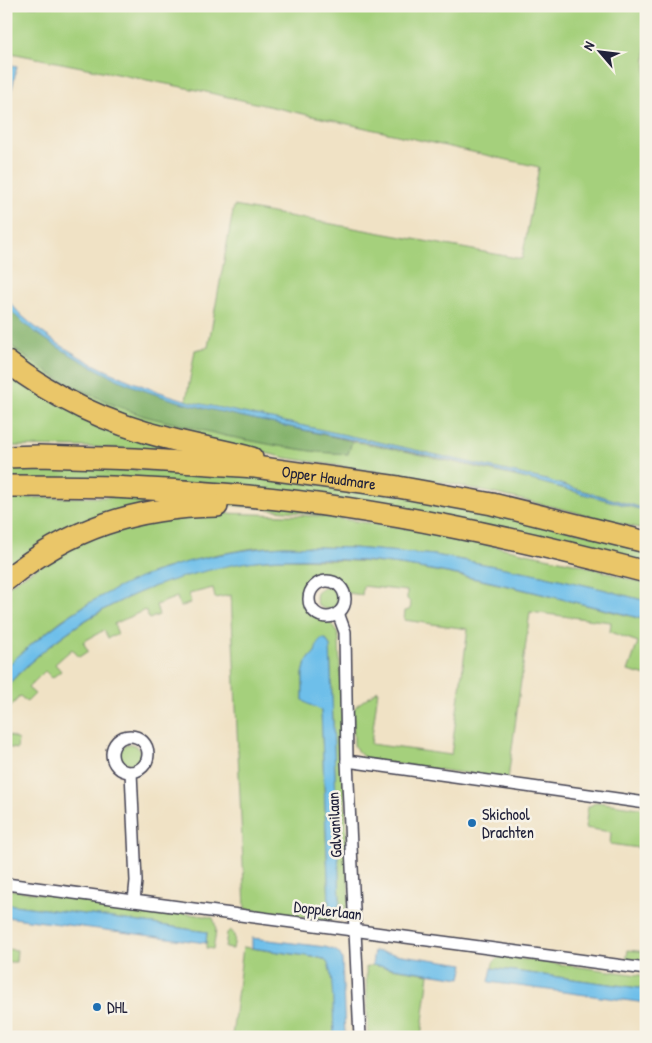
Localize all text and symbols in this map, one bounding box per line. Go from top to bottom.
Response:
north arrow [574,28,624,78]
text: N [578,37,598,53]
street label: Opper Haudmare [280,460,378,495]
street label: Galvanilaan [321,792,347,858]
place label: Skichool Drachten [482,803,534,843]
marker: Skichool Drachten [466,817,478,829]
street label: Dopplerlaan [293,895,363,925]
place label: DHL [107,996,128,1018]
marker: DHL [91,1001,103,1013]

